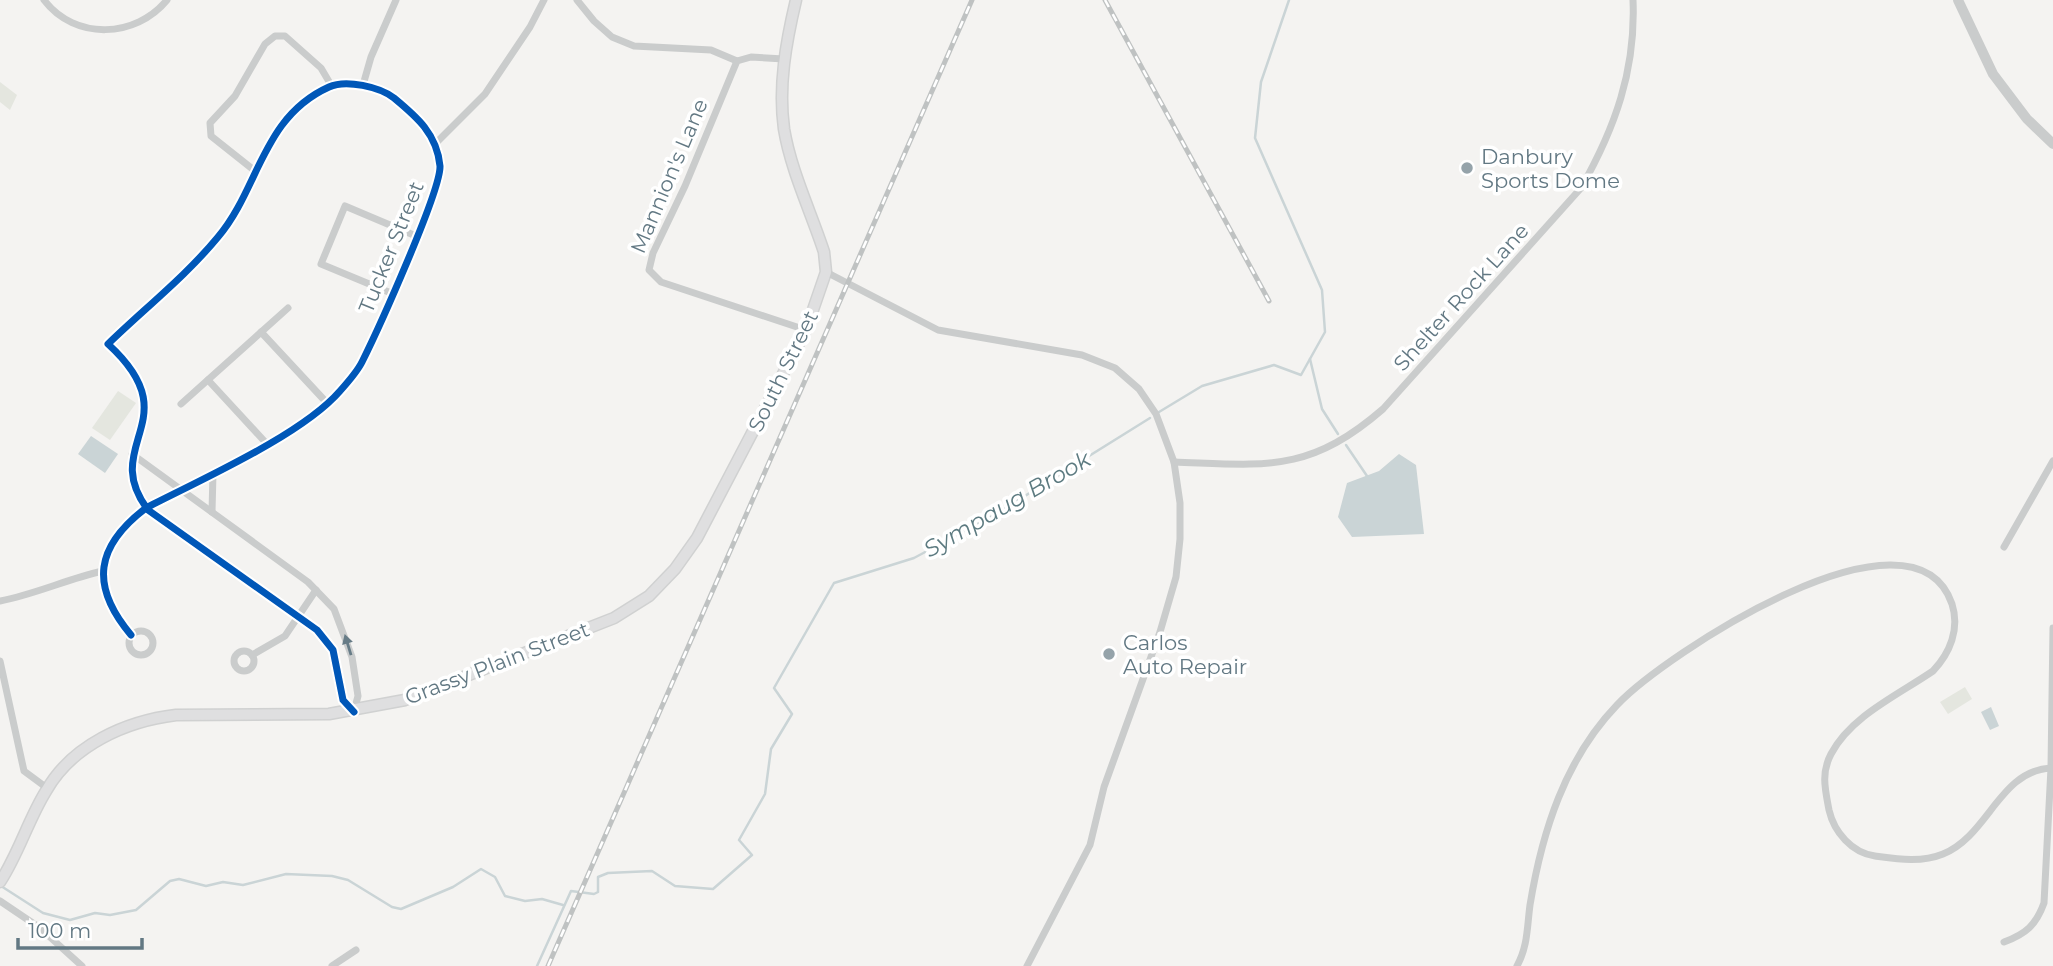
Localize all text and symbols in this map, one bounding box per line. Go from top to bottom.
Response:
street label: Mannion's Lane [625,95,713,257]
place label: Danbury Sports Dome [1481,144,1620,193]
marker: Danbury Sports Dome [1459,160,1475,176]
street label: Tucker Street [353,178,429,316]
street label: Shelter Rock Lane [1388,218,1534,376]
street label: South Street [743,306,823,436]
water label: Sympaug Brook [918,444,1097,563]
street label: Grassy Plain Street [401,616,593,710]
place label: Carlos Auto Repair [1123,630,1247,679]
one-way arrow [342,634,352,655]
marker: Carlos Auto Repair [1101,646,1117,662]
scale bar [18,906,142,950]
text: 100 m [28,918,91,943]

